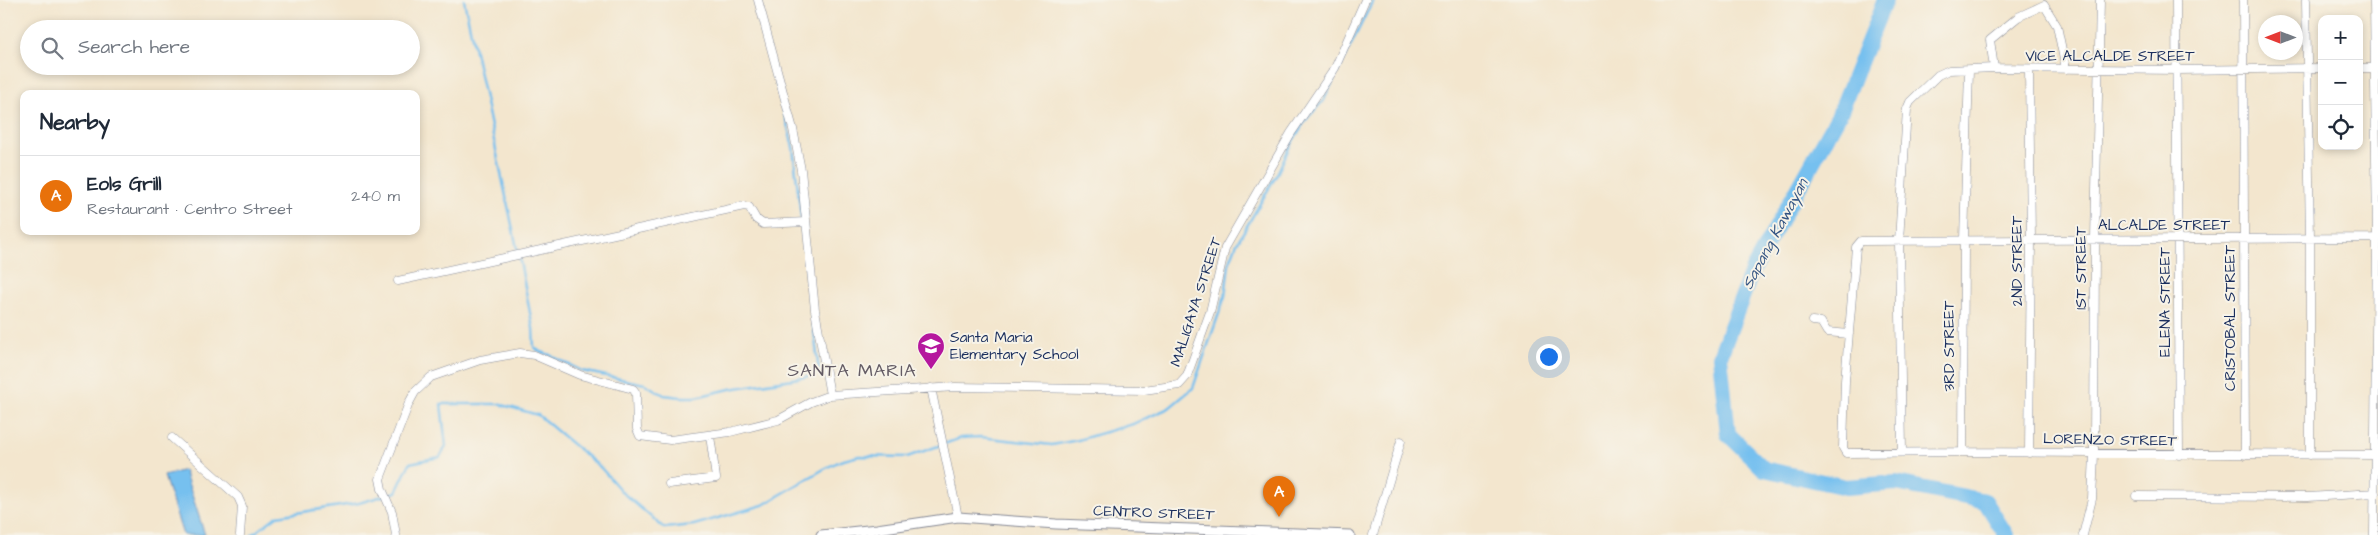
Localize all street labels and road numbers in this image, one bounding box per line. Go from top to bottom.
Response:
street label: VICE ALCALDE STREET [2025,46,2195,67]
street label: 2ND STREET [2007,215,2028,306]
street label: ALCALDE STREET [2098,215,2231,236]
street label: 1ST STREET [2071,226,2092,310]
street label: MALIGAYA STREET [1165,234,1227,369]
street label: CRISTOBAL STREET [2220,244,2241,391]
street label: ELENA STREET [2155,246,2176,357]
street label: 3RD STREET [1939,300,1960,391]
street label: LORENZO STREET [2043,428,2178,452]
street label: CENTRO STREET [1093,500,1216,526]

